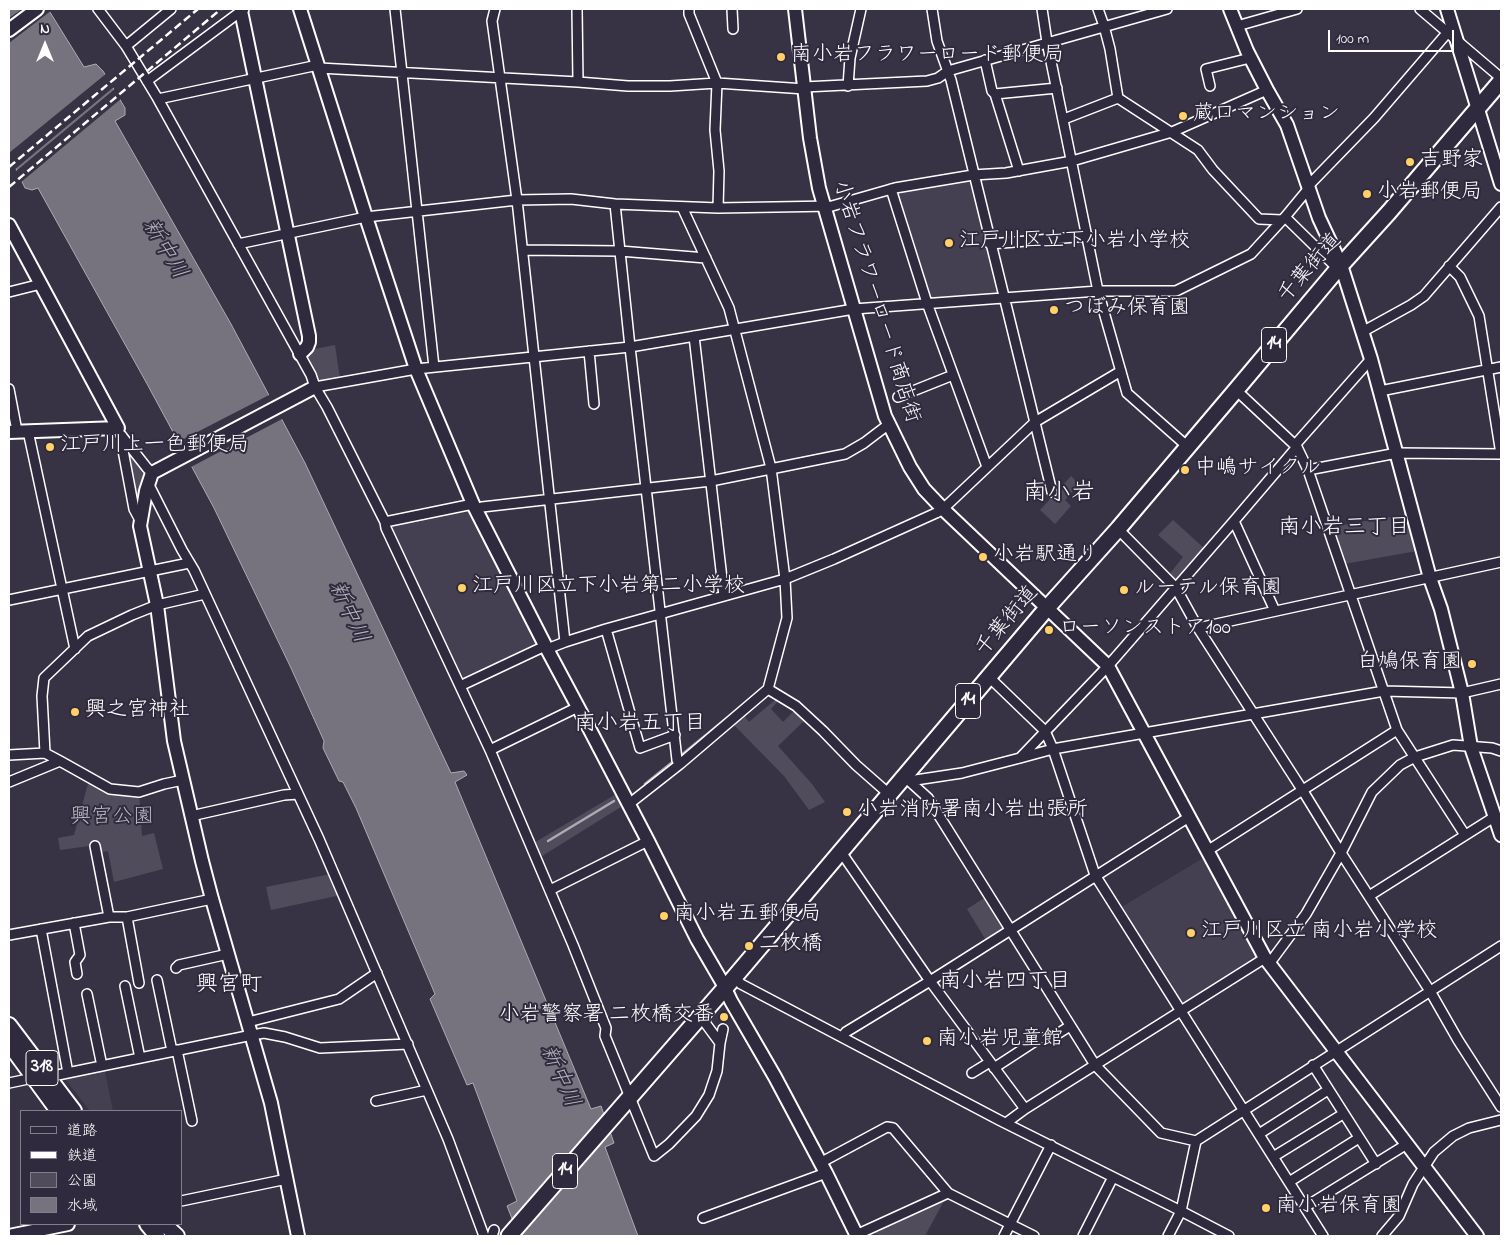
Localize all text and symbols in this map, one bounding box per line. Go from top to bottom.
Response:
text: N [40,19,50,40]
north arrow [20,20,70,70]
scale bar [1330,20,1456,52]
text: 100 m [1336,28,1369,50]
place label: 南小岩フラワーロード郵便局 [791,44,1064,70]
marker: 南小岩フラワーロード郵便局 [775,51,787,63]
place label: 蔵口マンション [1193,103,1340,129]
marker: 蔵口マンション [1177,110,1189,122]
place label: 吉野家 [1420,149,1483,175]
marker: 吉野家 [1404,156,1416,168]
street label: 小岩フラワーロード商店街 [826,178,924,426]
place label: 小岩郵便局 [1377,181,1482,207]
marker: 小岩郵便局 [1361,188,1373,200]
water label: 新中川 [135,215,191,285]
street label: 千葉街道 [1274,229,1348,309]
place label: 江戸川区立下小岩小学校 [959,230,1190,256]
marker: 江戸川区立下小岩小学校 [943,237,955,249]
place label: つぼみ保育園 [1064,297,1190,323]
marker: つぼみ保育園 [1048,304,1060,316]
road number: 14 [1262,328,1286,362]
place label: 江戸川上一色郵便局 [60,434,249,460]
marker: 江戸川上一色郵便局 [44,441,56,453]
place label: 中嶋サイクル [1195,457,1321,483]
marker: 中嶋サイクル [1179,464,1191,476]
district label: 南小岩 [1023,481,1095,509]
district label: 南小岩三丁目 [1278,516,1410,542]
place label: 小岩駅通り [993,544,1098,570]
marker: 小岩駅通り [977,551,989,563]
place label: 江戸川区立下小岩第二小学校 [472,575,745,601]
place label: ルーテル保育園 [1134,577,1282,603]
water label: 新中川 [321,578,373,648]
marker: 江戸川区立下小岩第二小学校 [456,582,468,594]
street label: 千葉街道 [971,582,1045,662]
marker: ルーテル保育園 [1118,584,1130,596]
place label: ローソンストア100 [1059,617,1231,643]
marker: ローソンストア100 [1043,624,1055,636]
place label: 白鳩保育園 [1357,651,1462,677]
marker: 白鳩保育園 [1466,658,1478,670]
road number: 14 [956,684,980,718]
place label: 興之宮神社 [85,699,190,725]
marker: 興之宮神社 [69,706,81,718]
district label: 南小岩五丁目 [574,712,706,738]
place label: 小岩消防署南小岩出張所 [857,799,1088,825]
park label: 興宮公園 [70,806,154,832]
marker: 小岩消防署南小岩出張所 [841,806,853,818]
place label: 南小岩五郵便局 [674,903,821,929]
marker: 南小岩五郵便局 [658,910,670,922]
place label: 江戸川区立 南小岩小学校 [1201,920,1437,946]
marker: 江戸川区立 南小岩小学校 [1185,927,1197,939]
place label: 二枚橋 [759,933,822,959]
marker: 二枚橋 [743,940,755,952]
district label: 南小岩四丁目 [939,970,1071,996]
district label: 興宮町 [196,973,262,999]
place label: 小岩警察署 二枚橋交番 [499,1004,714,1030]
marker: 小岩警察署 二枚橋交番 [718,1011,730,1023]
place label: 南小岩児童館 [937,1028,1063,1054]
marker: 南小岩児童館 [921,1035,933,1047]
water label: 新中川 [533,1041,583,1113]
road number: 318 [26,1050,58,1086]
legend [20,1110,182,1225]
text: 道路 [67,1120,97,1142]
text: 鉄道 [67,1145,97,1167]
road number: 14 [552,1154,578,1188]
text: 公園 [67,1170,97,1192]
text: 水域 [67,1195,97,1217]
place label: 南小岩保育園 [1276,1195,1402,1221]
marker: 南小岩保育園 [1260,1202,1272,1214]

